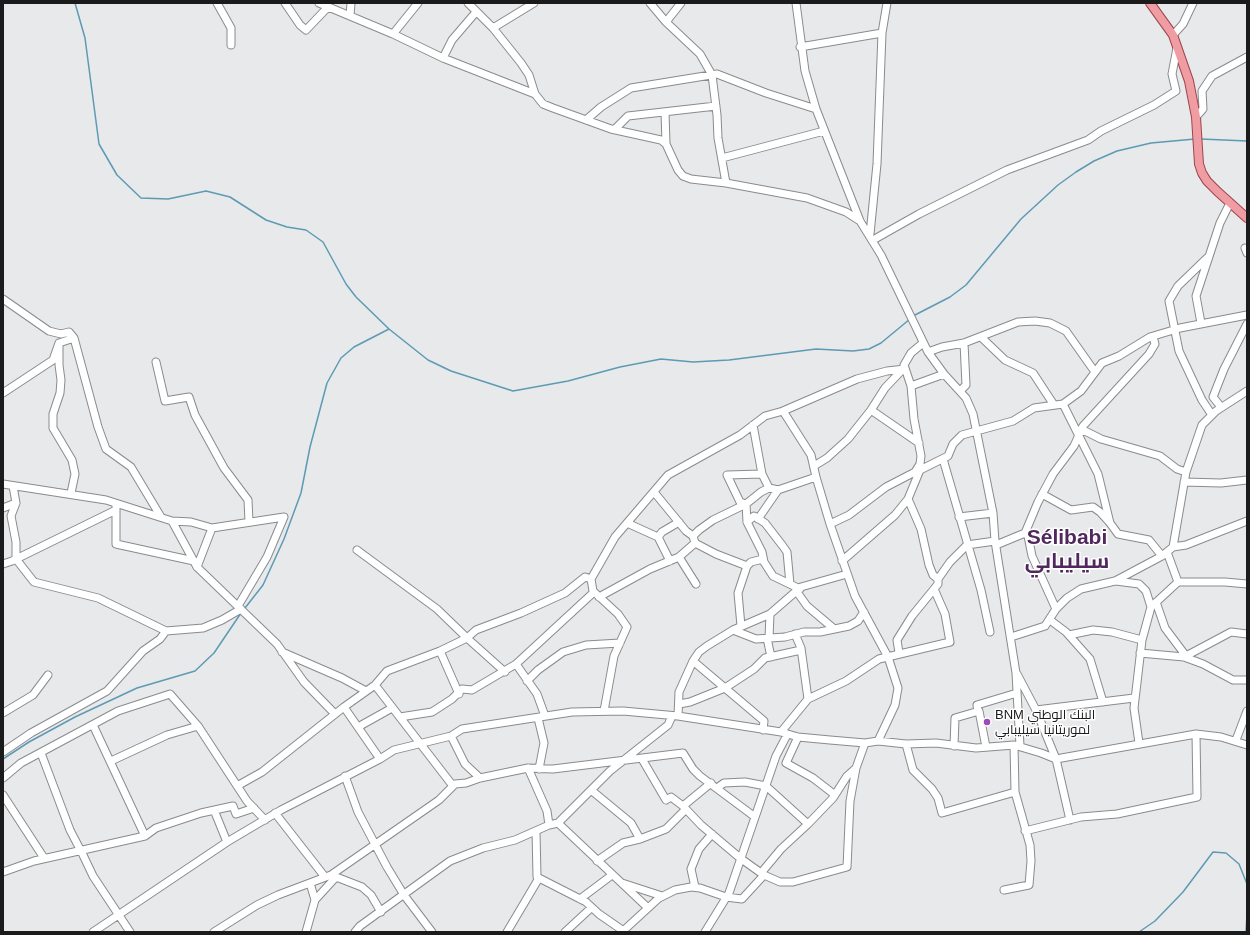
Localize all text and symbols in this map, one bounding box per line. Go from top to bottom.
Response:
district label: Sélibabi سيليبابي [1025,525,1109,575]
place label: BNM البنك الوطني لموريتانيا سيليبابي [995,707,1095,738]
marker: BNM البنك الوطني لموريتانيا سيليبابي [982,717,992,727]

